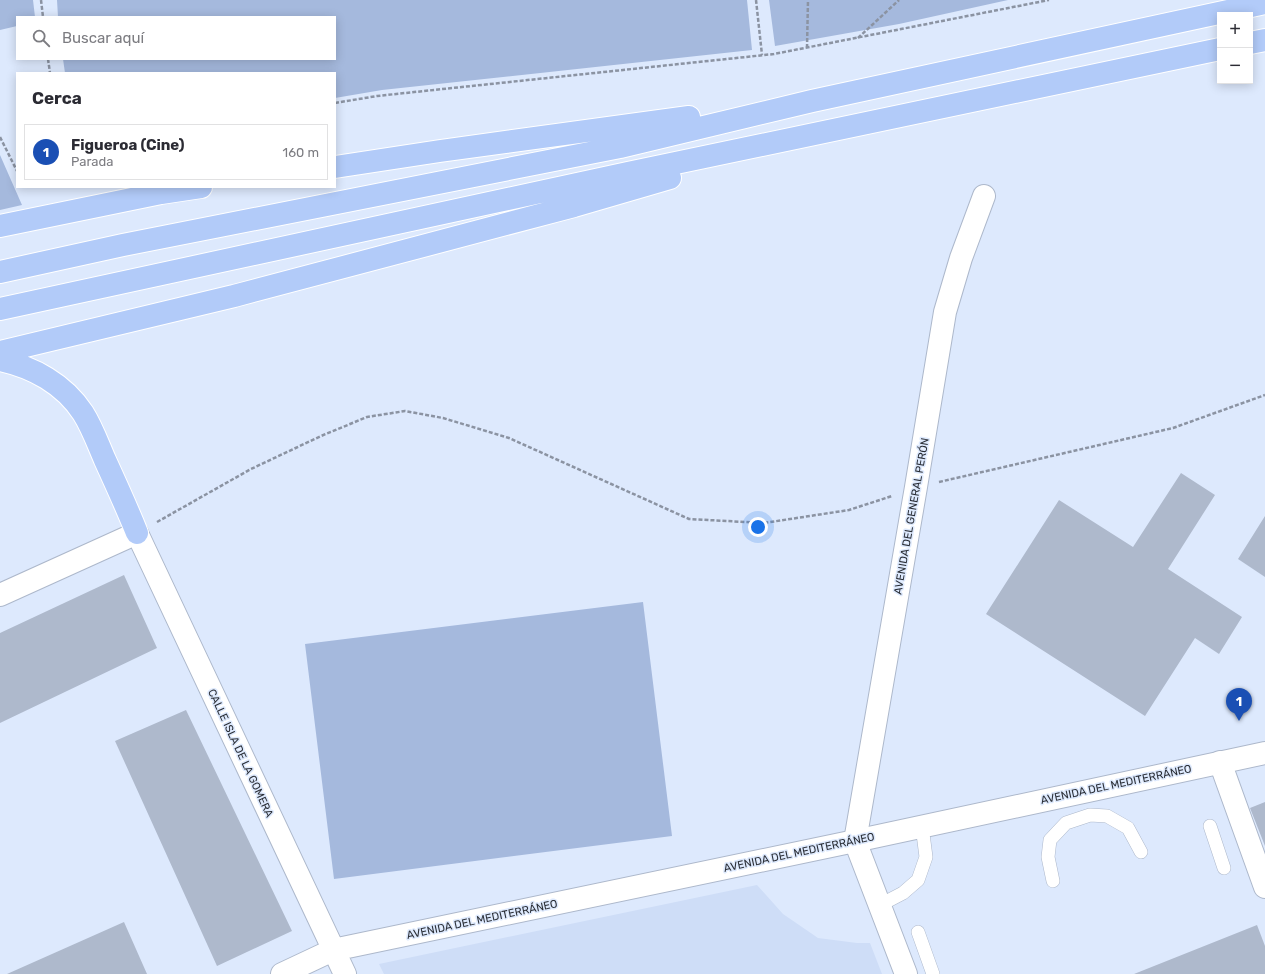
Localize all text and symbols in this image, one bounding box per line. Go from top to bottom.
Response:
map controls [1217,12,1253,84]
button: + [1217,12,1253,48]
search box [16,16,336,60]
icon: search [30,27,52,49]
text: Buscar aquí [62,29,144,47]
button: − [1217,48,1253,84]
text: Cerca [32,88,82,108]
text: Figueroa (Cine) [71,136,184,154]
text: 1 [43,145,49,160]
text: 160 m [283,145,319,160]
text: Parada [71,154,113,169]
street label: AVENIDA DEL GENERAL PERÓN [891,437,932,596]
your location [748,517,768,537]
street label: CALLE ISLA DE LA GOMERA [205,687,276,820]
pin: 1 [1226,688,1252,721]
street label: AVENIDA DEL MEDITERRÁNEO [1039,762,1193,807]
street label: AVENIDA DEL MEDITERRÁNEO [722,830,876,875]
street label: AVENIDA DEL MEDITERRÁNEO [405,897,559,942]

